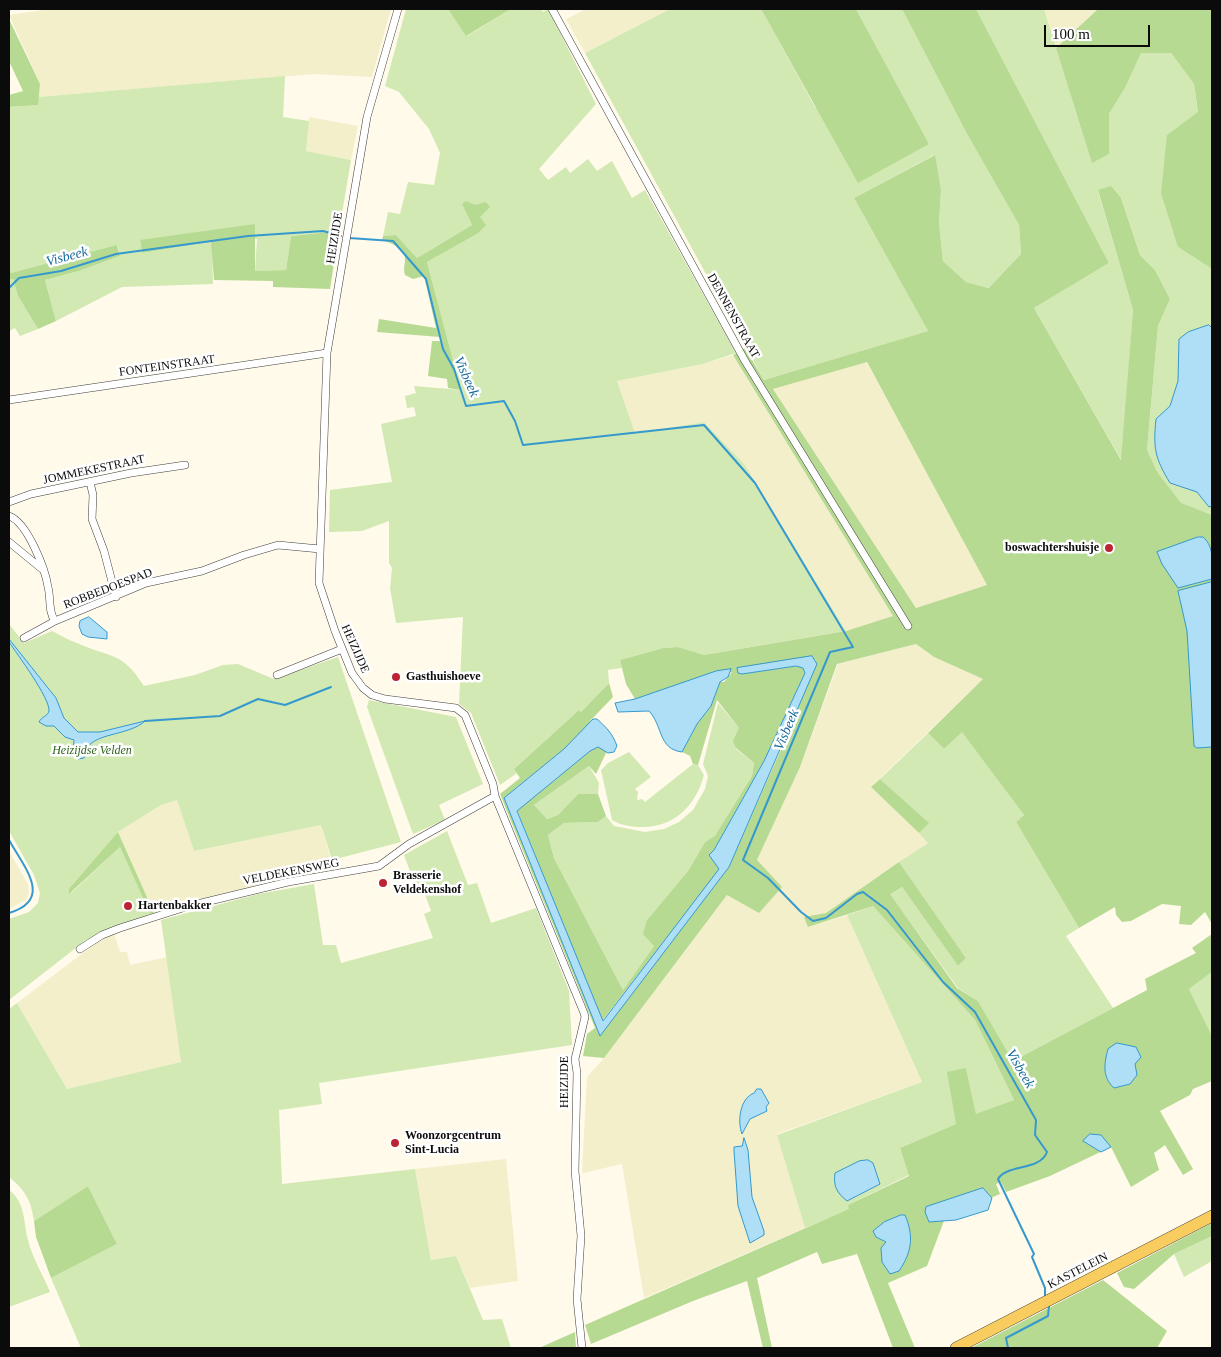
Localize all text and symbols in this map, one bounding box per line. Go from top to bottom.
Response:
scale bar [1046,15,1152,47]
text: 100 m [1052,26,1090,42]
street label: HEIZIJDE [324,211,346,265]
water label: Visbeek [44,243,90,271]
street label: DENNENSTRAAT [704,271,762,361]
street label: FONTEINSTRAAT [118,352,216,380]
water label: Visbeek [450,354,482,400]
street label: JOMMEKESTRAAT [42,452,146,488]
place label: boswachtershuisje [1005,541,1099,555]
marker: boswachtershuisje [1103,542,1115,554]
street label: ROBBEDOESPAD [61,565,155,613]
street label: HEIZIJDE [338,622,372,676]
place label: Gasthuishoeve [406,670,481,684]
marker: Gasthuishoeve [390,671,402,683]
water label: Visbeek [771,707,803,753]
park label: Heizijdse Velden [52,744,132,758]
street label: VELDEKENSWEG [242,856,340,888]
place label: Brasserie Veldekenshof [393,869,461,897]
marker: Brasserie Veldekenshof [377,877,389,889]
place label: Hartenbakker [138,899,211,913]
marker: Hartenbakker [122,900,134,912]
water label: Visbeek [1002,1046,1038,1092]
street label: HEIZIJDE [558,1056,572,1108]
place label: Woonzorgcentrum Sint-Lucia [405,1129,501,1157]
marker: Woonzorgcentrum Sint-Lucia [389,1137,401,1149]
street label: KASTELEIN [1045,1250,1111,1292]

